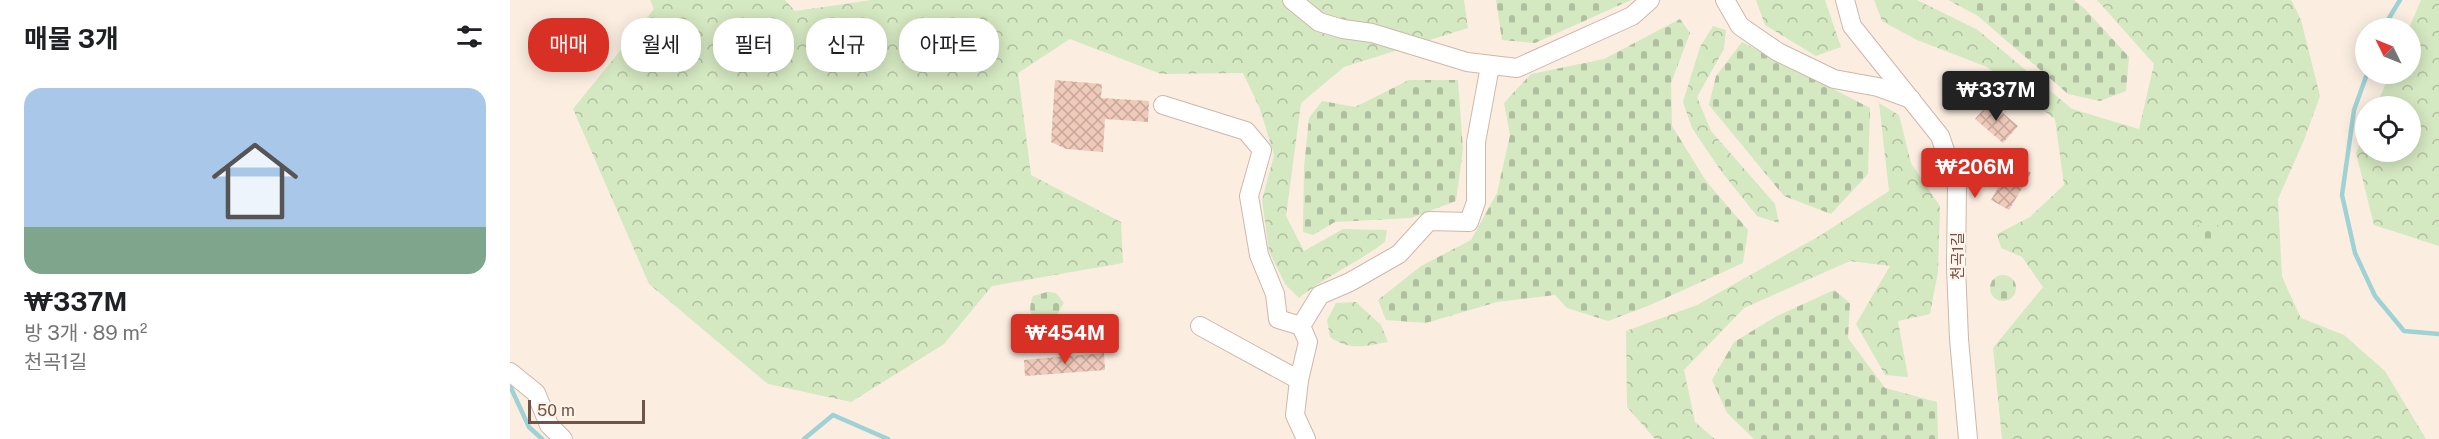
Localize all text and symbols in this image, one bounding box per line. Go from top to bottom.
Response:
chip: 매매 [528,18,609,72]
chip: 월세 [621,18,701,72]
chip: 필터 [713,18,794,72]
chip: 신규 [806,18,887,72]
chip: 아파트 [899,18,999,72]
north arrow [2355,18,2421,84]
map controls [2355,18,2421,162]
icon: filters [453,20,486,53]
text: 매물 3개 [24,23,119,54]
pin: ₩337M [1954,71,2038,122]
text: ₩337M [1956,78,2036,102]
button: locate [2355,96,2421,162]
icon: home [201,127,309,235]
pin: ₩206M [1933,148,2017,199]
text: ₩206M [1935,155,2015,179]
street label: 천곡1길 [1949,232,1966,280]
text: ₩337M [24,286,127,317]
pin: ₩454M [1023,314,1107,365]
text: 방 3개 · 89 m² [24,321,147,345]
text: ₩454M [1025,321,1105,345]
text: 천곡1길 [24,350,87,374]
scale bar [528,397,645,424]
text: 50 m [537,401,575,420]

